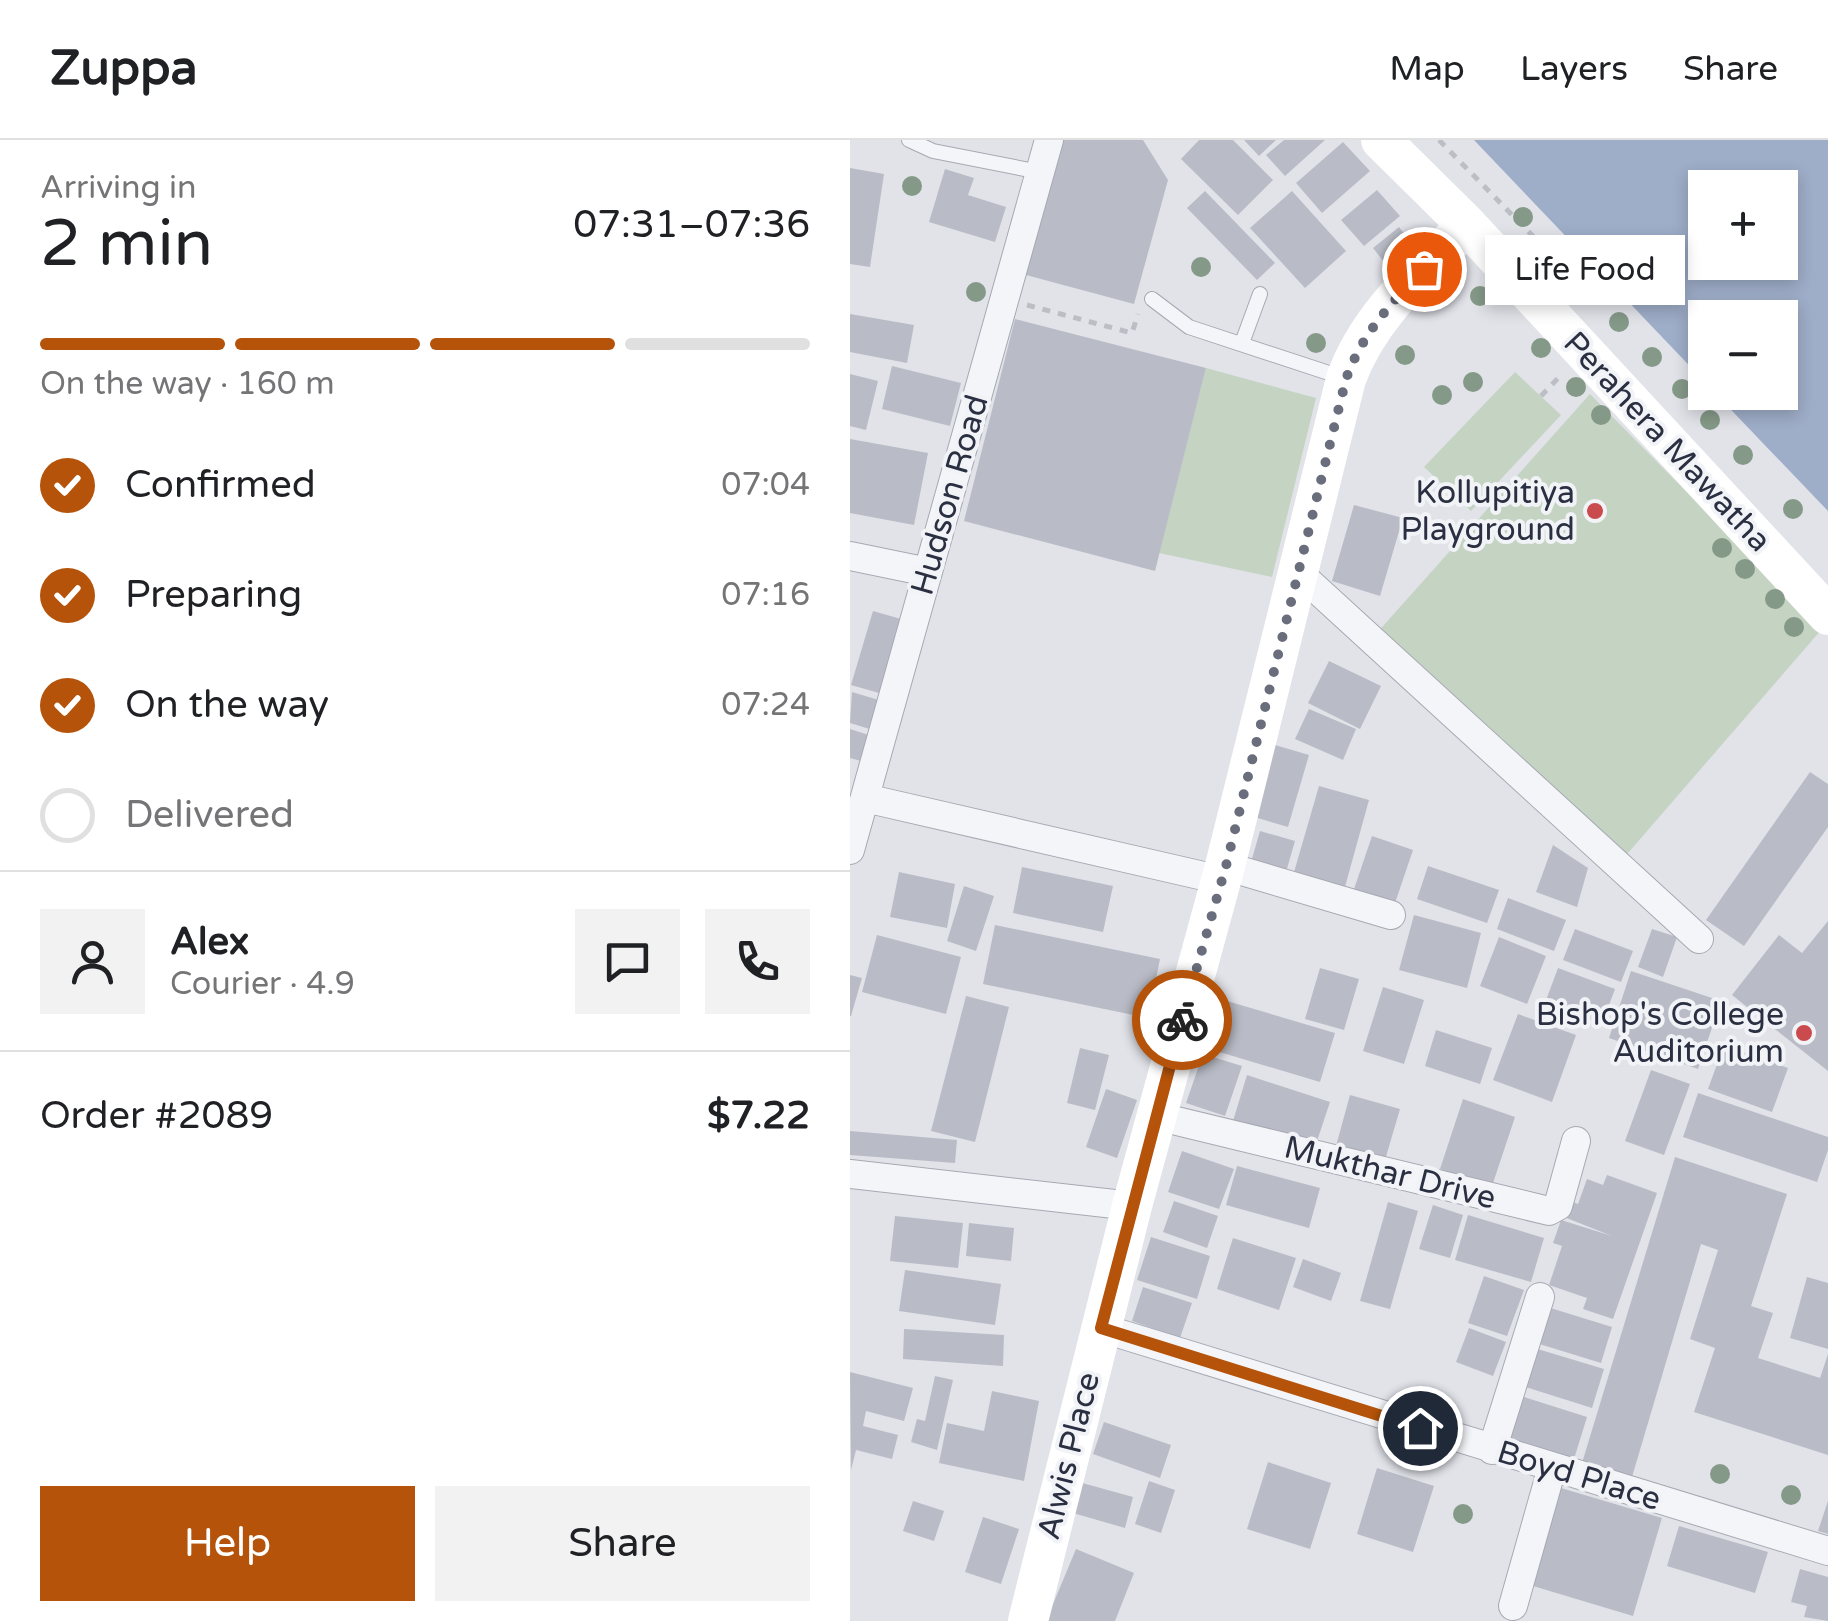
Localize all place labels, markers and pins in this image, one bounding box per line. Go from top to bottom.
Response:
pin [1382,227,1467,312]
callout: Life Food [1484,234,1684,304]
place label: Kollupitiya Playground [1400,474,1575,549]
marker: Kollupitiya Playground [1584,500,1606,522]
place label: Bishop's College Auditorium [1536,996,1784,1071]
marker: Bishop's College Auditorium [1793,1022,1815,1044]
pin [1378,1386,1463,1471]

